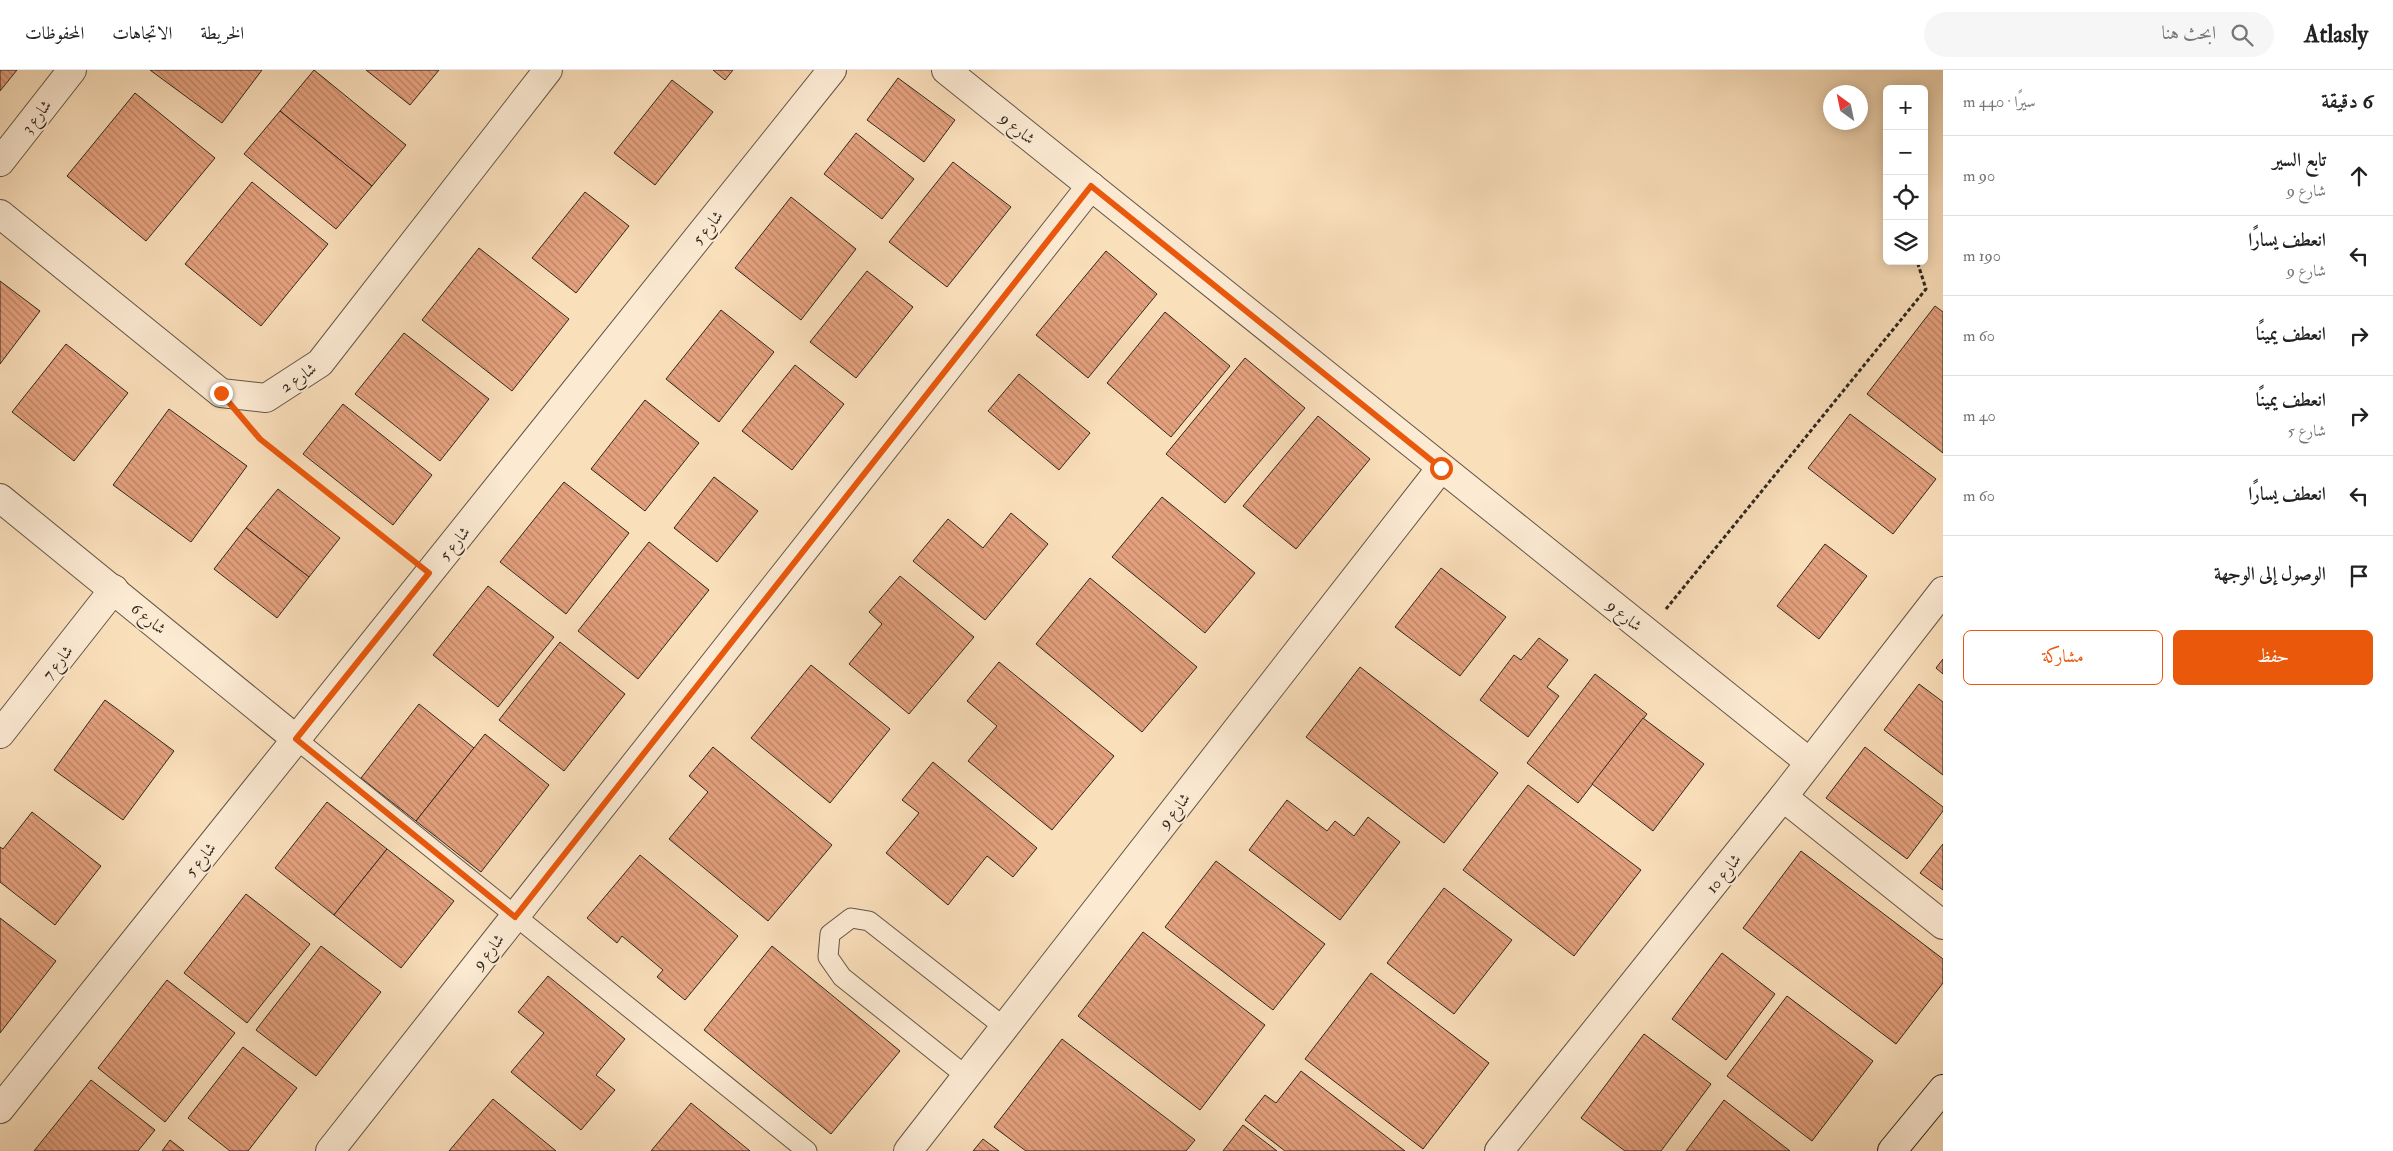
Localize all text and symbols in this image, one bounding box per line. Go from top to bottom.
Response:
search box [1924,12,2274,57]
text: Atlasly [2304,19,2368,50]
text: ابحث هنا [2162,21,2216,45]
icon: search [2228,21,2256,49]
text: المحفوظات [25,22,84,45]
text: الاتجاهات [112,22,172,45]
text: الخريطة [200,22,244,45]
north arrow [1823,85,1868,130]
map controls [1883,85,1928,265]
button: + [1883,85,1928,130]
text: 6 دقيقة [2321,88,2373,115]
text: سيرًا · 440 m [1963,92,2035,112]
street label: شارع 3 [17,96,59,139]
street label: شارع 9 [993,108,1039,151]
button: − [1883,130,1928,175]
text: تابع السير [2272,148,2326,172]
icon: ahead [2345,162,2373,190]
text: 90 m [1963,166,1995,186]
button: locate [1883,175,1928,220]
text: شارع 9 [2287,181,2326,201]
street label: شارع 5 [688,206,730,251]
button: layers [1883,220,1928,265]
text: انعطف يسارًا [2248,228,2326,252]
icon: left [2345,242,2373,270]
text: 190 m [1963,246,2001,266]
text: شارع 9 [2287,261,2326,281]
text: انعطف يمينًا [2256,322,2326,346]
icon: right [2345,322,2373,350]
text: 60 m [1963,326,1995,346]
street label: شارع 2 [277,359,322,400]
route end [210,382,233,405]
text: انعطف يمينًا [2256,388,2326,412]
icon: right [2345,402,2373,430]
text: 40 m [1963,406,1996,426]
text: شارع 5 [2288,421,2326,441]
route start [1430,457,1453,480]
text: انعطف يسارًا [2248,482,2326,506]
icon: left [2345,482,2373,510]
text: 60 m [1963,486,1995,506]
street label: شارع 5 [435,522,477,567]
text: الوصول إلى الوجهة [2214,562,2326,586]
icon: arrive [2345,562,2373,590]
street label: شارع 9 [1600,595,1646,638]
street label: شارع 6 [125,599,170,641]
button: مشاركة [1963,630,2163,685]
button: حفظ [2173,630,2373,685]
street label: شارع 7 [38,641,80,686]
street label: شارع 9 [1154,789,1197,835]
street label: شارع 5 [181,838,223,883]
street label: شارع 10 [1702,850,1748,899]
street label: شارع 9 [468,930,511,976]

